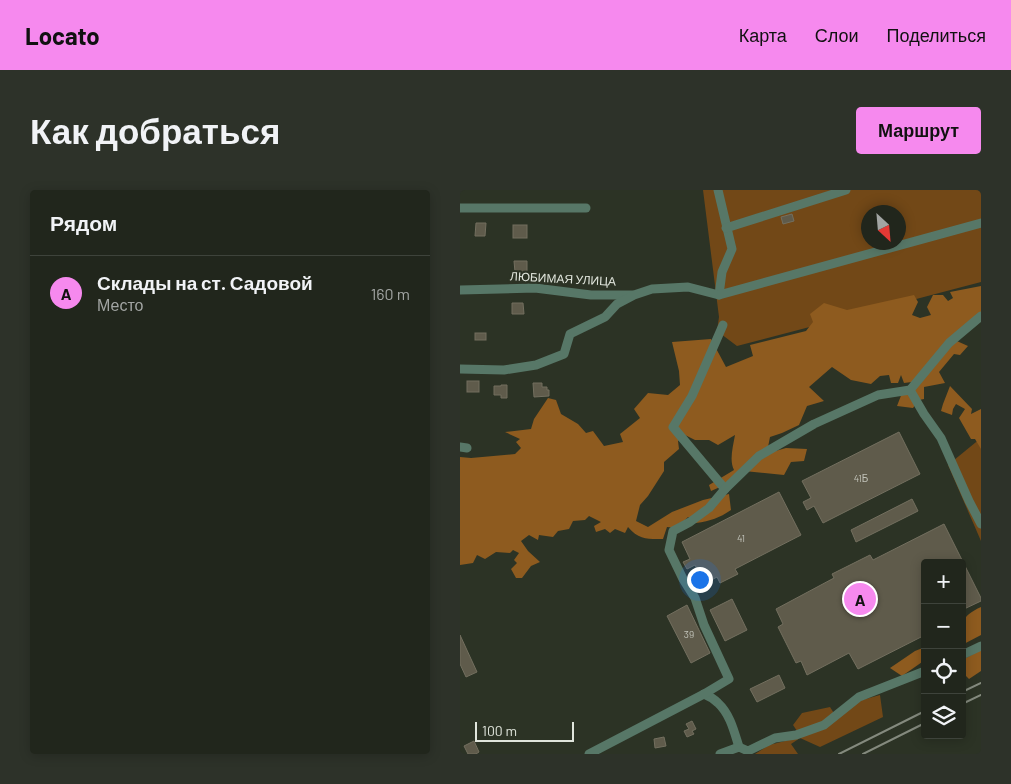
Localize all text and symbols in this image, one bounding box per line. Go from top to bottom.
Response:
text: Locato [25,21,100,50]
text: Карта [739,24,787,46]
text: Слои [815,24,859,46]
text: Поделиться [887,24,986,46]
button: Маршрут [856,107,981,154]
text: Как добраться [30,109,280,151]
north arrow [861,205,906,250]
text: Рядом [50,210,117,235]
street label: ЛЮБИМАЯ УЛИЦА [510,268,616,289]
text: Склады на ст. Садовой [97,271,313,294]
text: A [61,284,71,303]
text: 160 m [371,284,410,303]
text: Место [97,295,143,314]
house number: 41Б [854,472,869,484]
house number: 41 [737,532,745,544]
map controls [921,559,966,739]
button: + [921,559,966,604]
your location [687,567,713,593]
pin: A [844,580,876,618]
button: − [921,604,966,649]
house number: 39 [684,628,694,640]
button: locate [921,649,966,694]
button: layers [921,694,966,739]
scale bar [475,719,574,742]
text: 100 m [482,722,517,739]

